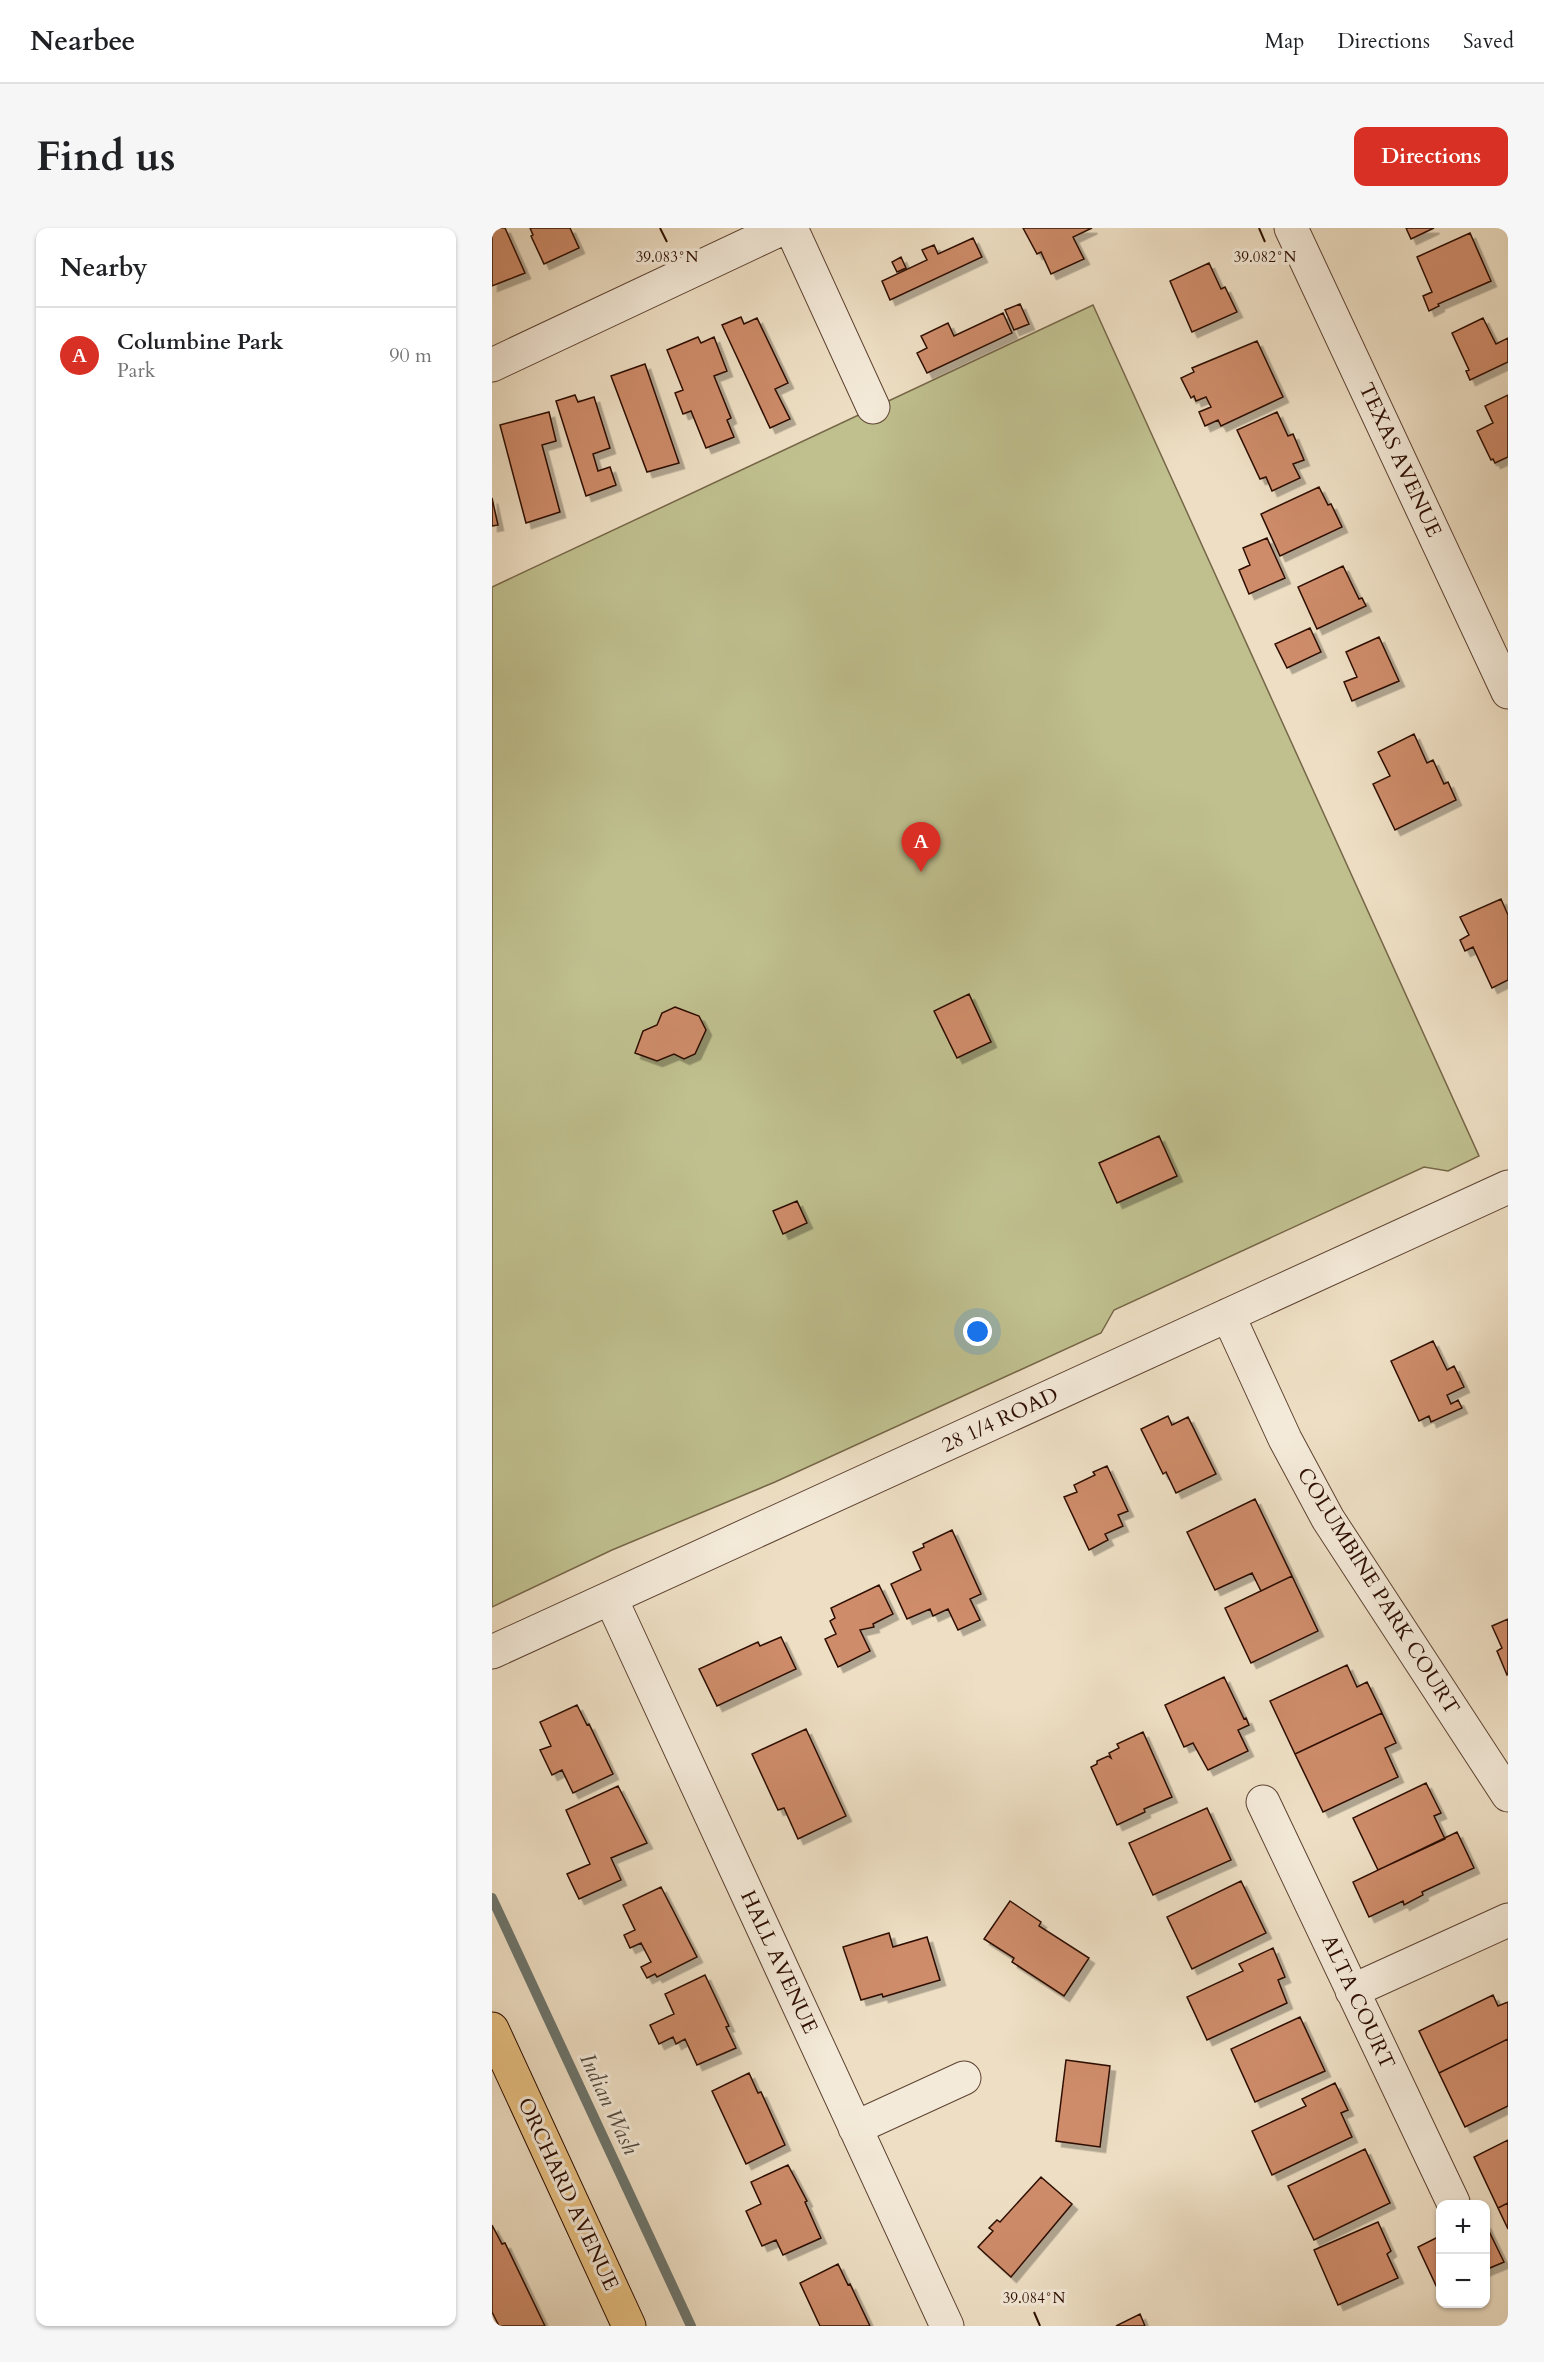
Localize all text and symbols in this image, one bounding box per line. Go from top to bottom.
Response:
text: Nearbee [30,22,135,60]
text: Map [1264,27,1304,56]
text: Directions [1337,27,1430,56]
text: Saved [1463,27,1514,56]
button: Directions [1354,127,1508,186]
text: Find us [36,128,176,185]
text: 39.083°N [636,247,699,267]
text: 39.082°N [1234,247,1297,267]
text: Nearby [60,250,148,285]
text: Columbine Park [117,327,283,357]
text: A [72,342,87,369]
text: 90 m [389,342,432,369]
text: Park [117,357,155,384]
street label: TEXAS AVENUE [1351,378,1449,542]
pin: A [902,822,940,872]
your location [963,1317,992,1346]
street label: 28 1/4 ROAD [937,1380,1063,1460]
street label: COLUMBINE PARK COURT [1290,1462,1466,1720]
street label: HALL AVENUE [733,1886,825,2038]
street label: ALTA COURT [1314,1930,1402,2074]
water label: Indian Wash [572,2048,646,2160]
street label: ORCHARD AVENUE [511,2093,626,2295]
map controls [1436,2200,1490,2308]
button: + [1436,2200,1490,2254]
button: − [1436,2254,1490,2308]
text: 39.084°N [1003,2288,1066,2308]

